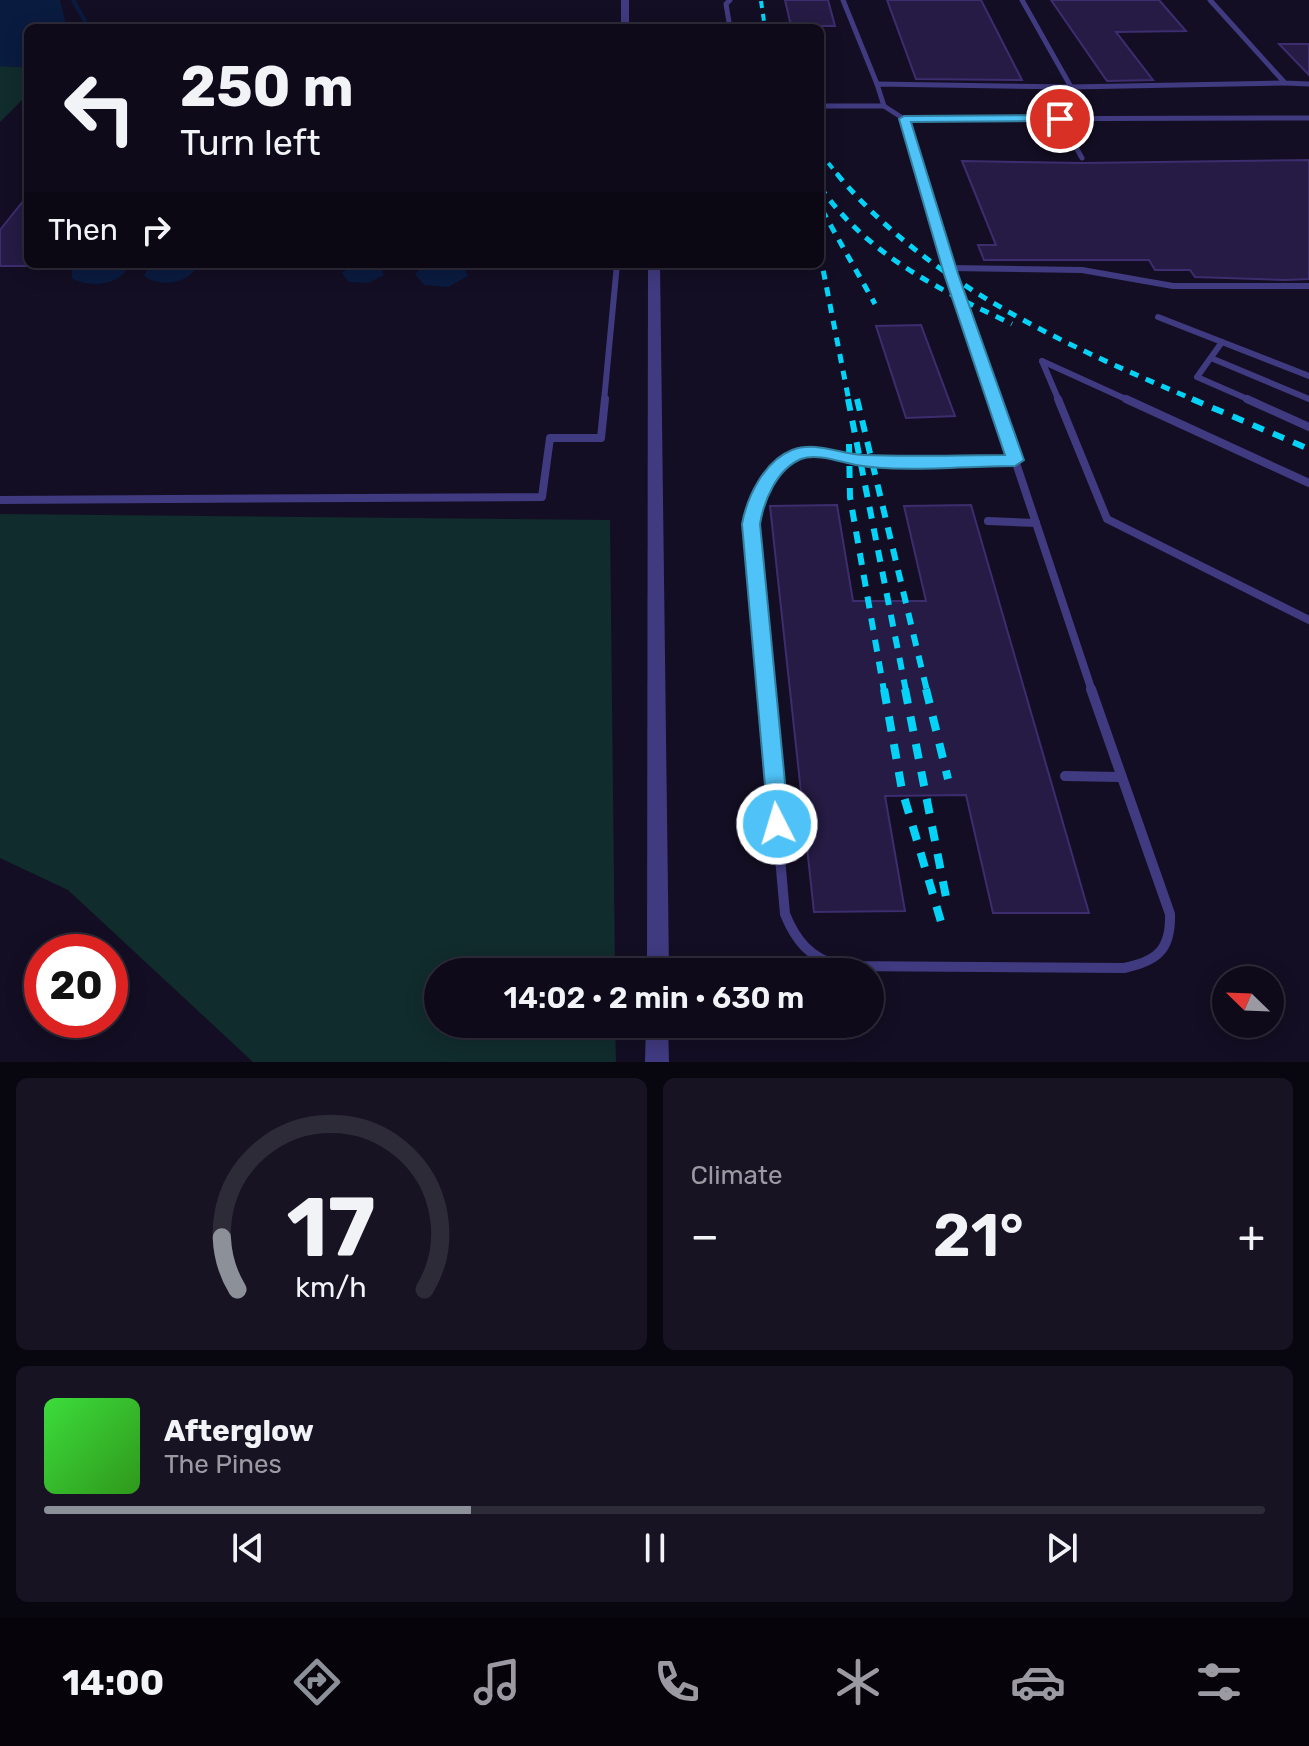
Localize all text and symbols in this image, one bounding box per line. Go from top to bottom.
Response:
text: 250 m [180,54,354,120]
icon: left [48,56,152,160]
pin [1026,85,1094,153]
icon: arrive [1038,97,1082,141]
text: Turn left [180,121,321,164]
icon: right [134,208,178,252]
text: Then [48,212,118,248]
position arrow [735,782,819,866]
speed limit sign: 20 [24,934,128,1038]
north arrow [1212,966,1284,1038]
map controls [1212,966,1284,1038]
text: 14:02 · 2 min · 630 m [504,980,804,1016]
text: Climate [691,1160,783,1191]
text: 17 [287,1178,376,1277]
text: 21° [933,1200,1024,1271]
text: − [691,1210,719,1262]
text: + [1238,1210,1265,1262]
text: km/h [296,1270,367,1304]
text: Afterglow [164,1413,314,1449]
text: The Pines [164,1449,282,1480]
icon: previous [226,1526,270,1570]
icon: pause [633,1526,677,1570]
icon: next [1040,1526,1084,1570]
icon: directions [289,1654,345,1710]
icon: music [469,1654,525,1710]
icon: phone [649,1654,705,1710]
icon: climate [830,1654,886,1710]
icon: car [1010,1654,1066,1710]
icon: filters [1191,1654,1247,1710]
text: 14:00 [62,1661,164,1704]

